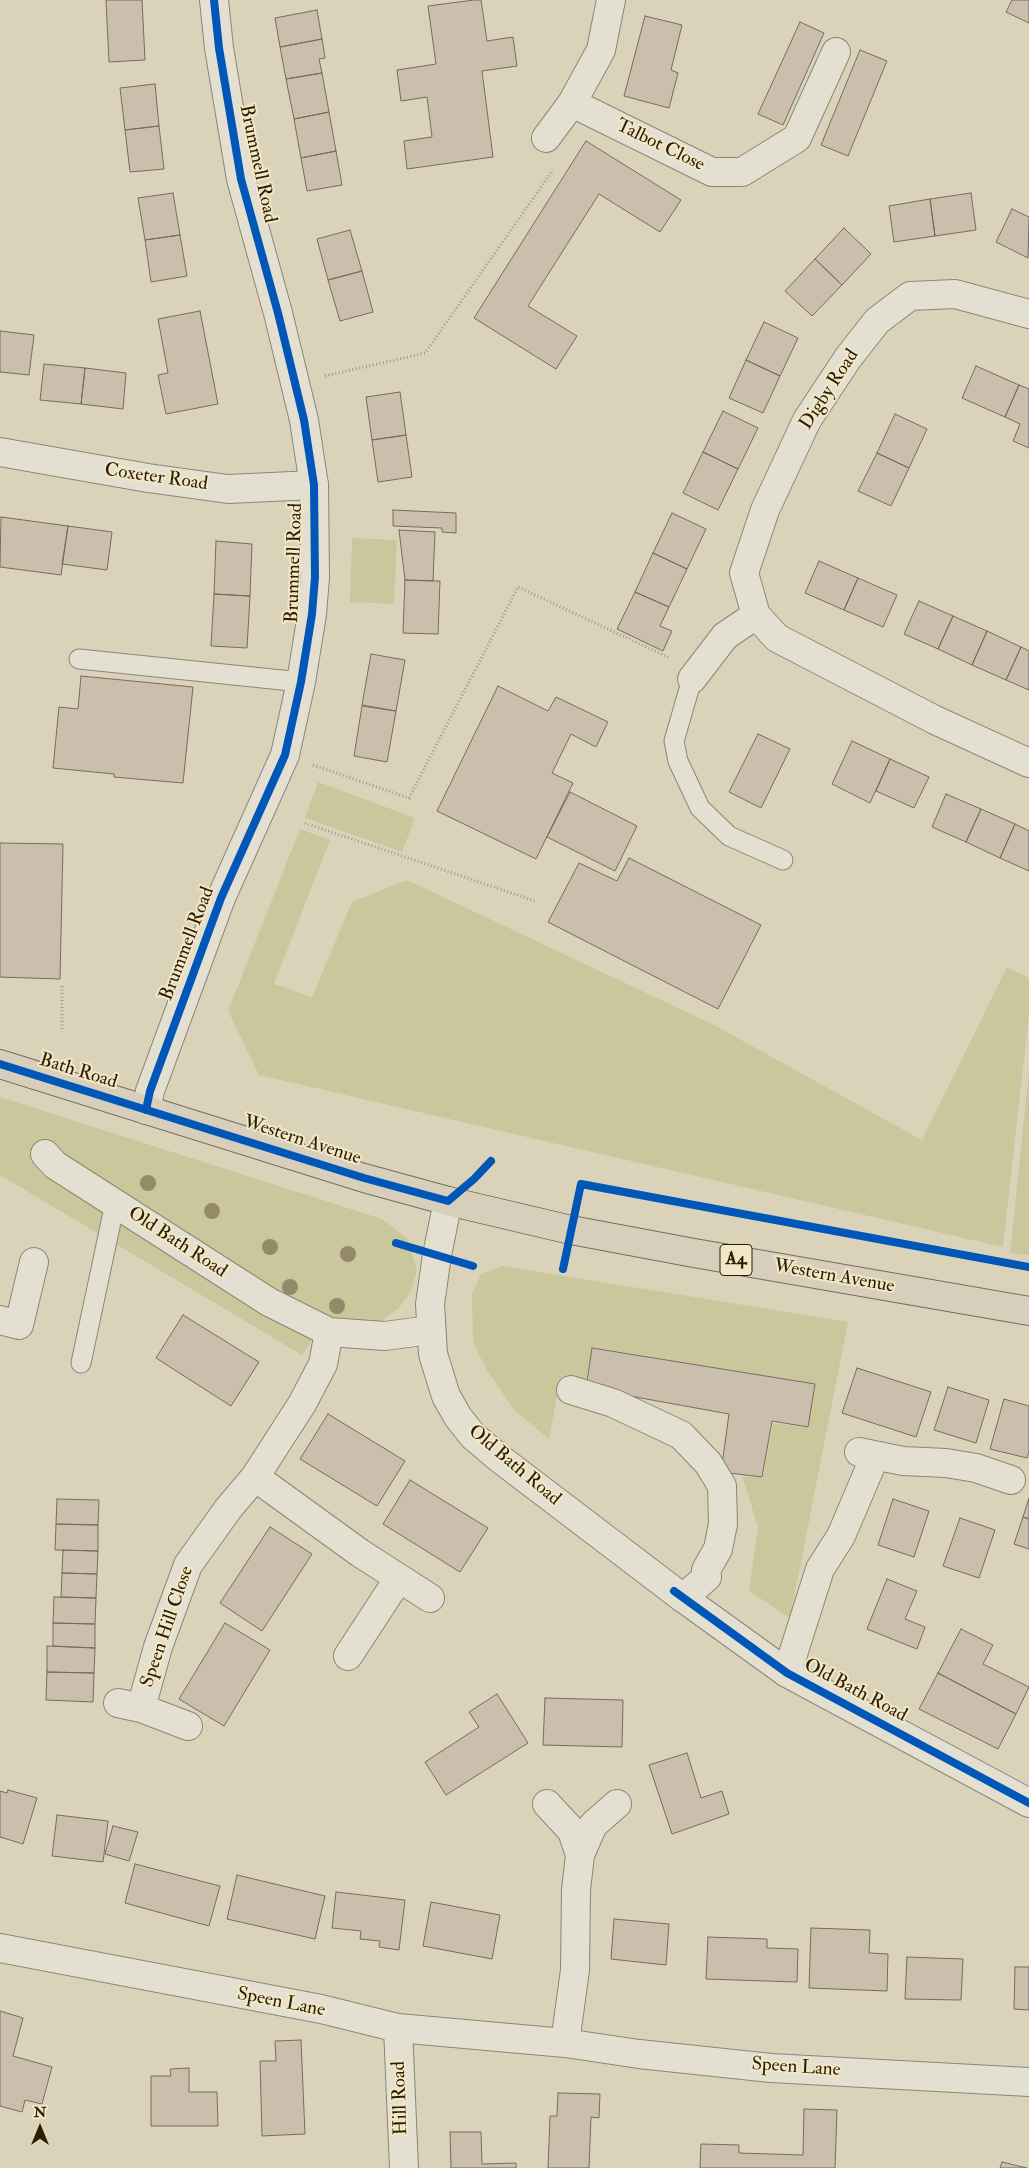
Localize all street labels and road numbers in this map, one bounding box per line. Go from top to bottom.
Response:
street label: Brummell Road [233,103,281,225]
street label: Talbot Close [612,115,708,177]
street label: Digby Road [796,346,864,434]
street label: Coxeter Road [103,459,209,497]
street label: Brummell Road [282,503,308,623]
street label: Brummell Road [156,884,220,1004]
street label: Bath Road [36,1049,120,1095]
street label: Western Avenue [240,1111,364,1171]
street label: Old Bath Road [123,1203,231,1283]
road number: A4 [720,1244,752,1276]
street label: Western Avenue [772,1255,896,1299]
street label: Old Bath Road [463,1421,565,1511]
street label: Speen Hill Close [137,1563,199,1691]
street label: Old Bath Road [799,1654,911,1728]
street label: Speen Lane [235,1983,327,2023]
street label: Speen Lane [751,2054,841,2082]
street label: Hill Road [388,2061,414,2135]

